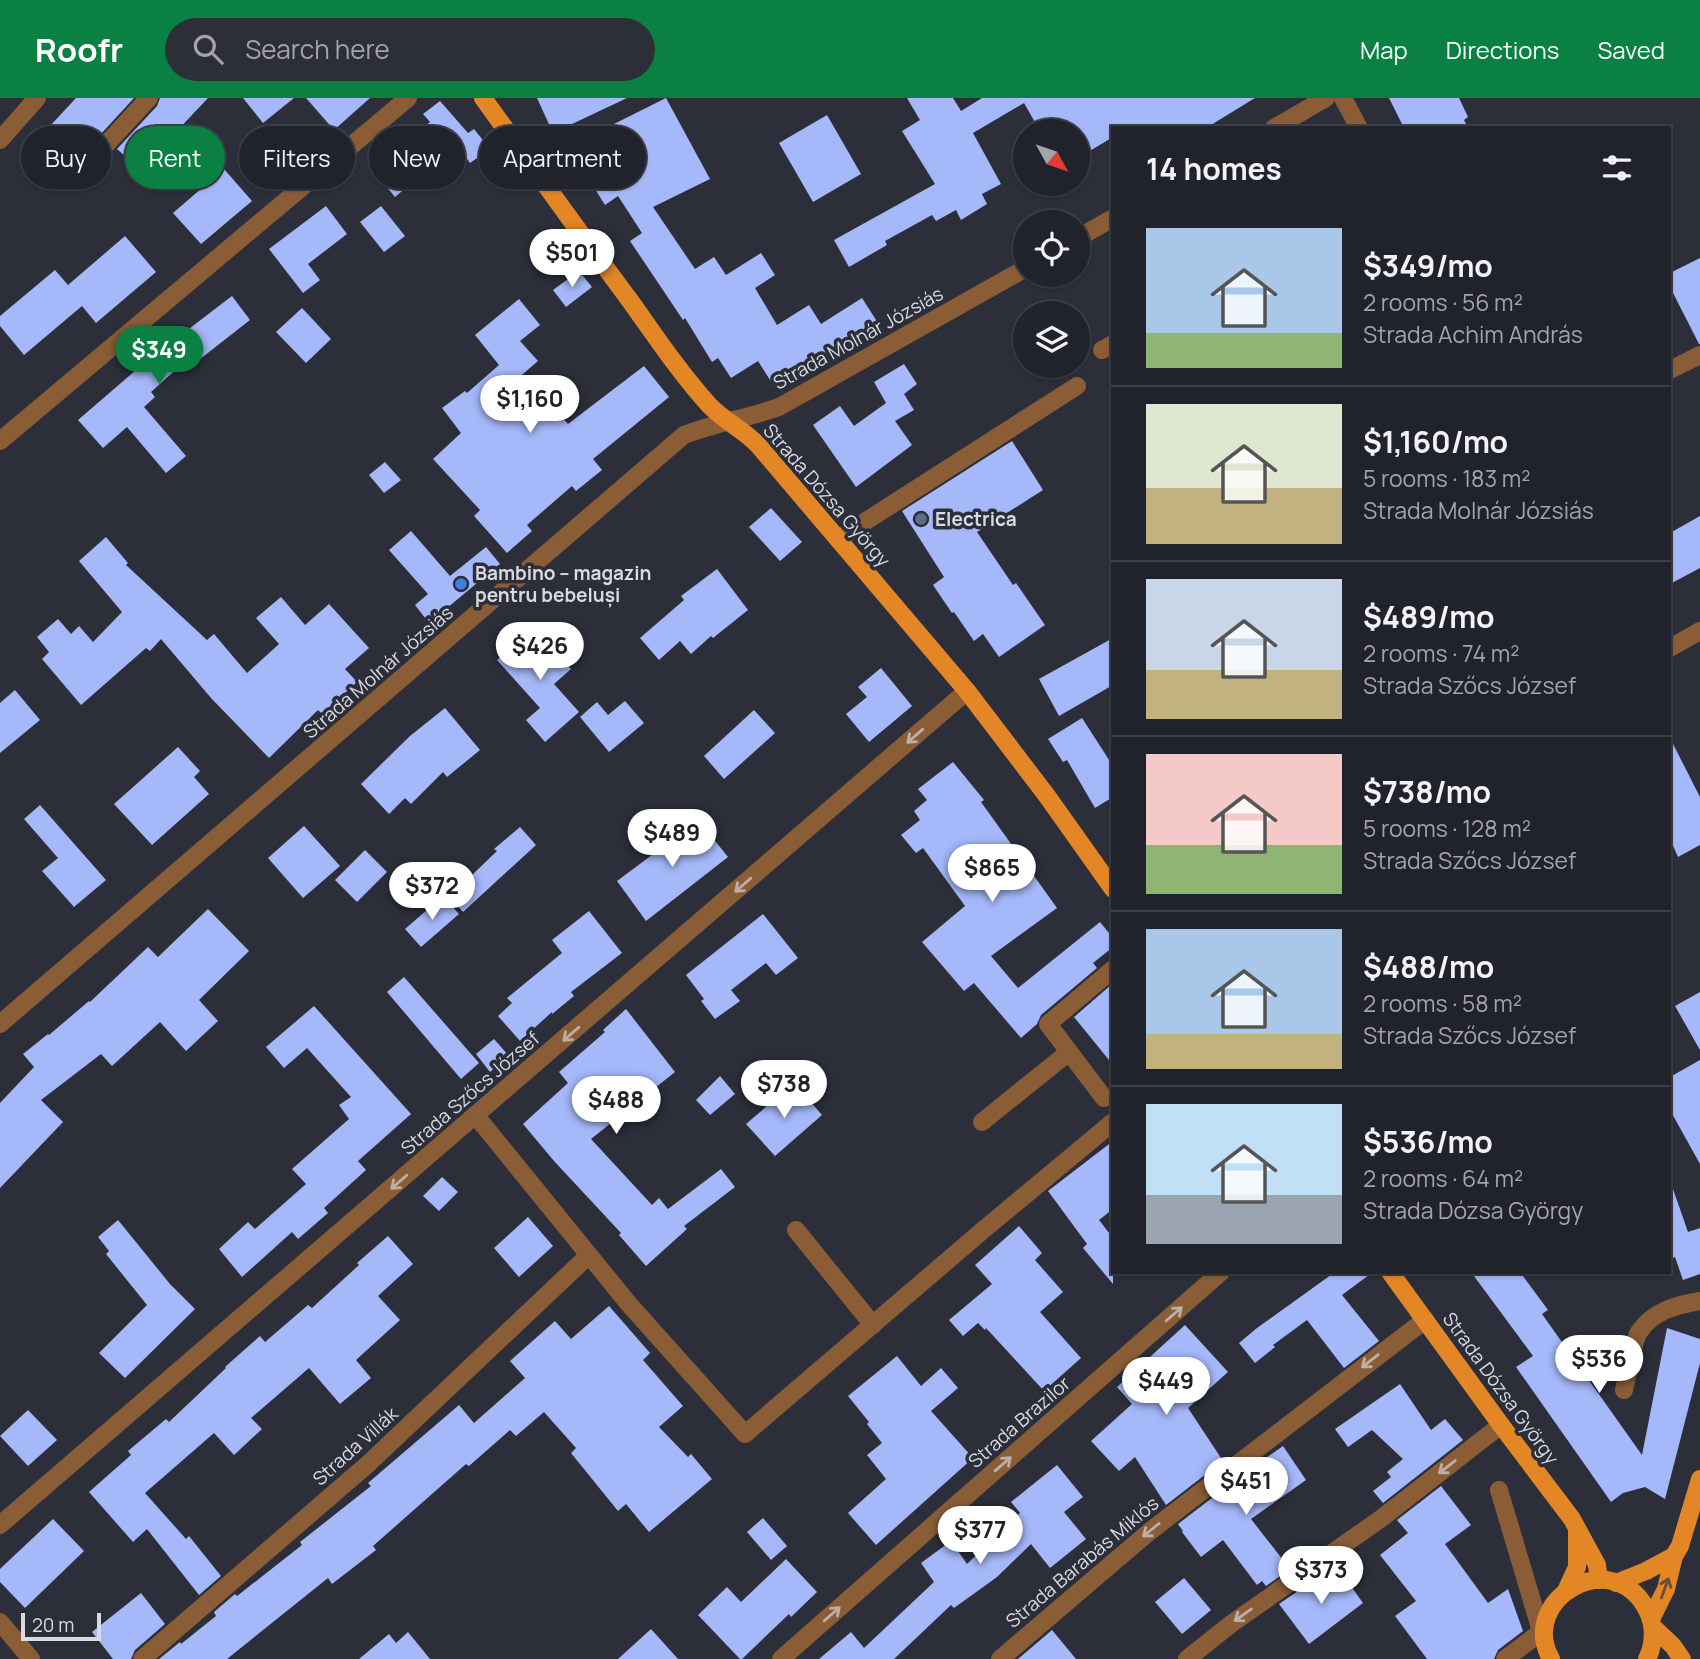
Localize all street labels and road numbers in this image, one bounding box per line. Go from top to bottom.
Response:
street label: Strada Molnár Józsiás [768,280,948,396]
street label: Strada Dózsa György [757,418,897,572]
street label: Strada Molnár Józsiás [297,600,459,744]
street label: Strada Szőcs József [395,1025,545,1161]
street label: Strada Dózsa György [1437,1307,1565,1469]
street label: Strada Brazilor [962,1370,1076,1474]
street label: Strada Villák [307,1400,404,1491]
street label: Strada Barabás Miklós [1000,1490,1164,1634]

